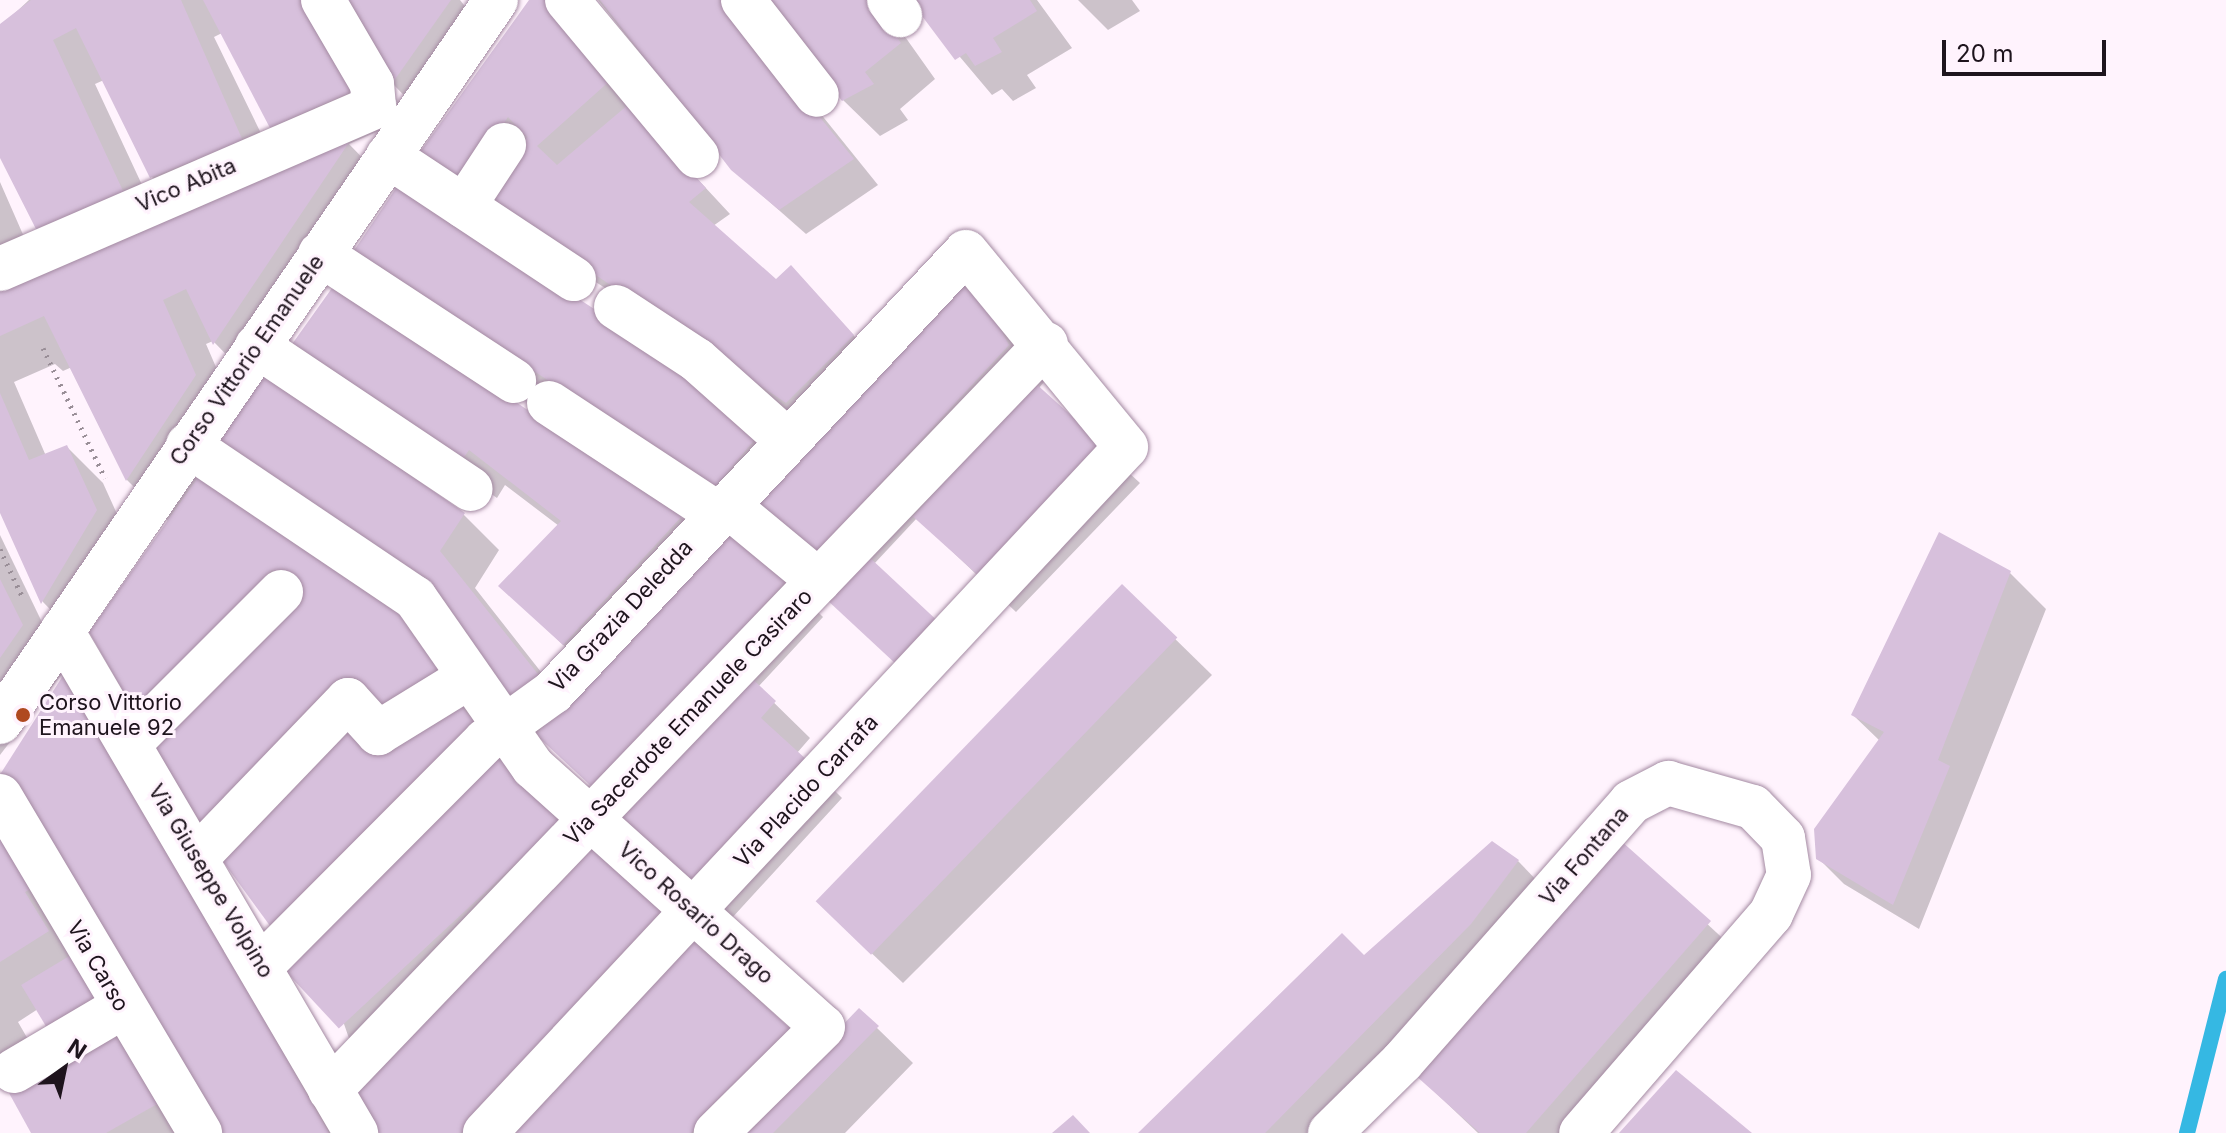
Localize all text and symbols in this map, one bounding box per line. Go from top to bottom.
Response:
scale bar [1946,24,2110,74]
text: 20 m [1956,39,2014,68]
street label: Vico Abita [132,152,240,218]
street label: Corso Vittorio Emanuele [164,250,330,470]
street label: Via Grazia Deledda [544,534,698,698]
street label: Via Sacerdote Emanuele Casiraro [558,583,818,851]
place label: Corso Vittorio Emanuele 92 [39,689,182,740]
marker: Corso Vittorio Emanuele 92 [14,706,32,724]
street label: Via Placido Carrafa [728,709,884,873]
street label: Via Giuseppe Volpino [143,779,279,983]
street label: Via Fontana [1534,801,1634,911]
street label: Vico Rosario Drago [613,836,779,990]
street label: Via Carso [61,916,135,1016]
north arrow [24,1029,104,1109]
text: N [63,1033,91,1064]

